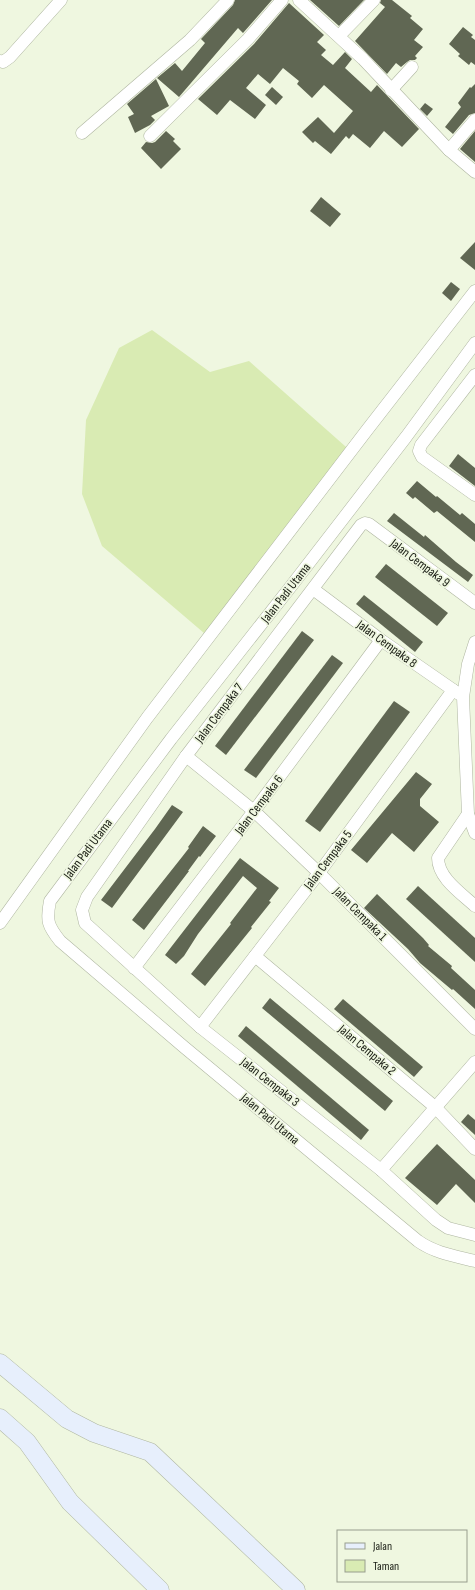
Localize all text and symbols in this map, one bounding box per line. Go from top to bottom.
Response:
street label: Jalan Cempaka 9 [386,535,453,591]
street label: Jalan Padi Utama [257,560,314,627]
street label: Jalan Cempaka 8 [353,616,421,671]
street label: Jalan Cempaka 7 [191,680,247,747]
street label: Jalan Cempaka 6 [231,772,287,839]
street label: Jalan Padi Utama [59,816,116,883]
street label: Jalan Cempaka 5 [300,827,355,894]
street label: Jalan Cempaka 1 [329,883,391,945]
street label: Jalan Cempaka 2 [334,1021,399,1079]
street label: Jalan Cempaka 3 [237,1053,303,1110]
street label: Jalan Padi Utama [237,1089,303,1148]
legend [337,1530,467,1582]
text: Jalan [372,1539,392,1554]
text: Taman [373,1559,399,1574]

